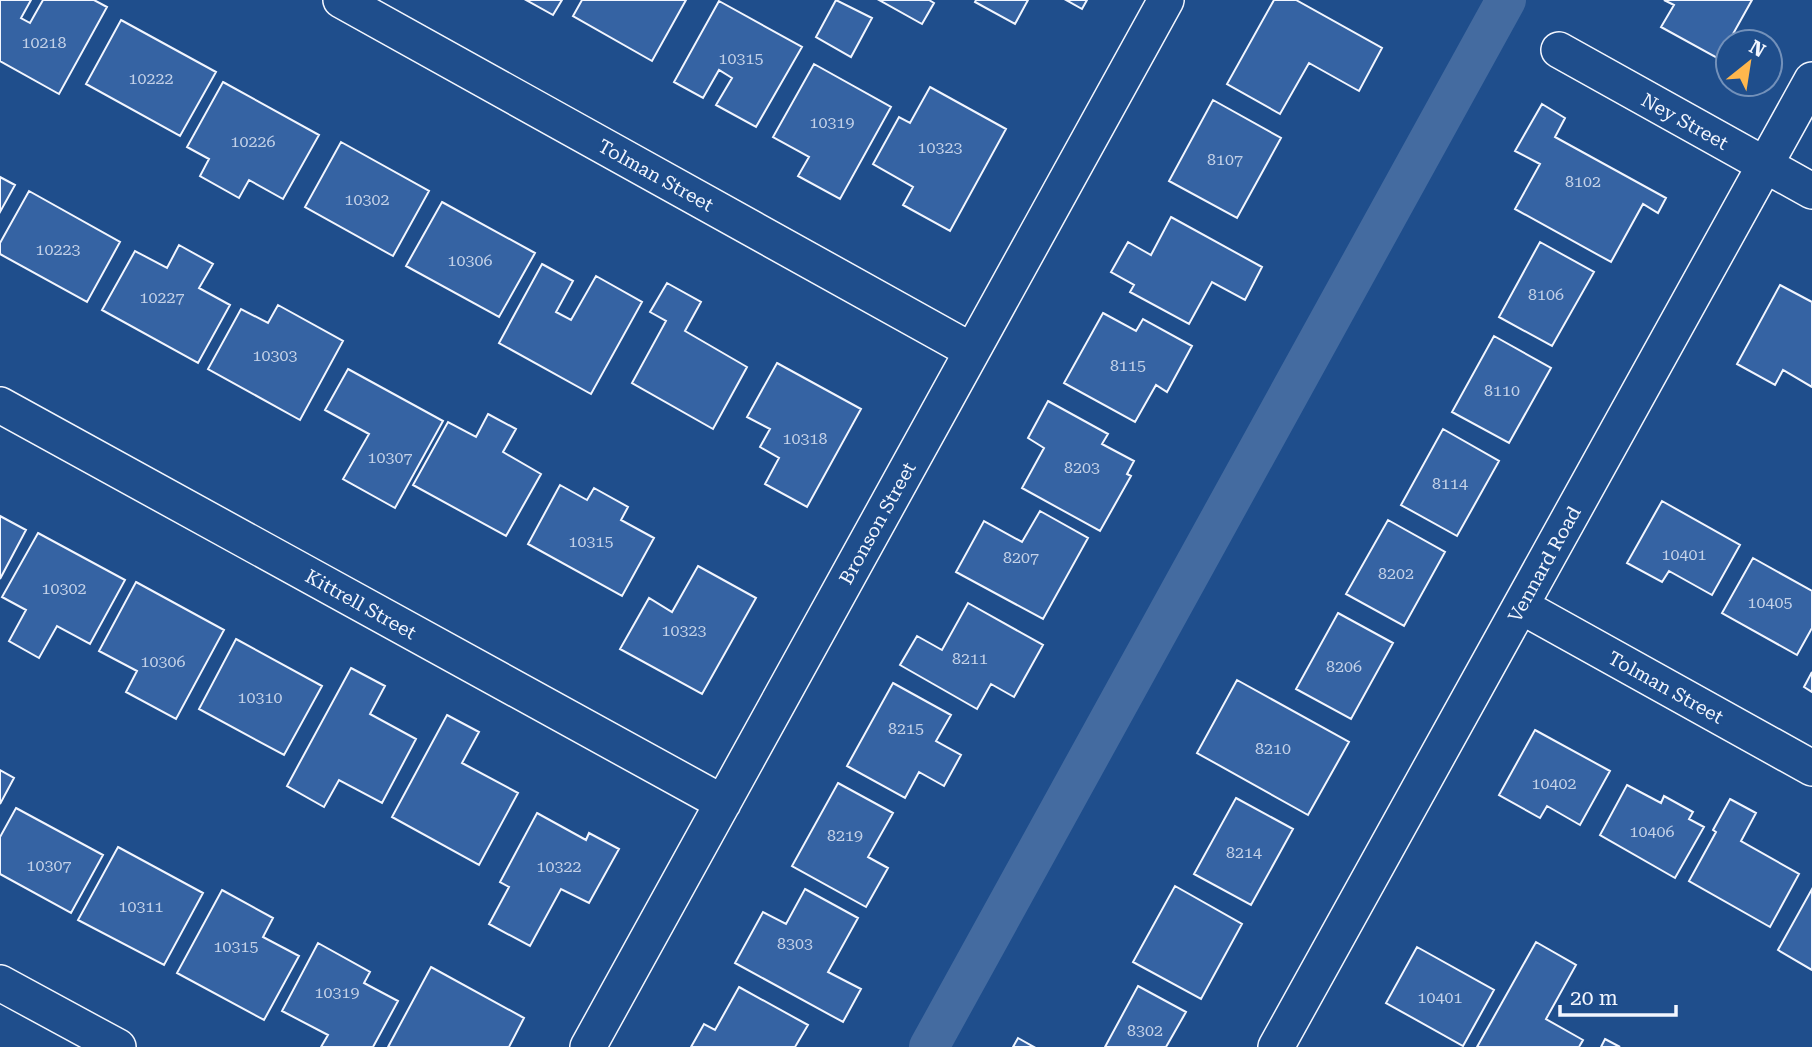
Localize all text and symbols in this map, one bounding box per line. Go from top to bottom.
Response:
north arrow [1714,28,1784,98]
house number: 10218 [22,33,66,52]
text: N [1745,35,1770,63]
house number: 10315 [719,49,763,68]
house number: 10222 [129,69,173,88]
street label: Ney Street [1637,88,1732,155]
house number: 10319 [810,113,854,132]
house number: 10226 [231,132,275,151]
street label: Tolman Street [594,134,717,217]
house number: 10323 [918,138,962,157]
house number: 8107 [1207,150,1243,169]
house number: 8102 [1565,172,1601,191]
house number: 10302 [345,190,389,209]
house number: 10223 [36,240,80,259]
house number: 10306 [448,251,492,270]
house number: 8106 [1528,285,1564,304]
house number: 10227 [140,288,184,307]
house number: 10303 [253,346,297,365]
house number: 8115 [1110,356,1146,375]
house number: 8110 [1484,381,1520,400]
house number: 10318 [783,429,827,448]
house number: 10307 [368,448,412,467]
street label: Bronson Street [834,458,921,588]
house number: 8203 [1064,458,1100,477]
house number: 8114 [1432,474,1468,493]
street label: Vennard Road [1503,502,1586,626]
house number: 10315 [569,532,613,551]
house number: 10401 [1662,545,1706,564]
house number: 8207 [1003,548,1039,567]
house number: 8202 [1378,564,1414,583]
street label: Kittrell Street [301,565,420,644]
house number: 10302 [42,579,86,598]
house number: 10405 [1748,593,1792,612]
house number: 10323 [662,621,706,640]
street label: Tolman Street [1604,646,1727,729]
house number: 8211 [952,649,988,668]
house number: 10306 [141,652,185,671]
house number: 8206 [1326,657,1362,676]
house number: 10310 [238,688,282,707]
house number: 8215 [888,719,924,738]
house number: 8210 [1255,739,1291,758]
house number: 10402 [1532,774,1576,793]
house number: 10406 [1630,822,1674,841]
house number: 8219 [827,826,863,845]
house number: 8214 [1226,843,1262,862]
house number: 10307 [27,856,71,875]
house number: 10322 [537,857,581,876]
house number: 10311 [119,897,163,916]
house number: 8303 [777,934,813,953]
house number: 10315 [214,937,258,956]
scale bar [1560,974,1675,1018]
house number: 10319 [315,983,359,1002]
text: 20 m [1570,986,1618,1010]
house number: 10401 [1418,988,1462,1007]
house number: 8302 [1127,1021,1163,1040]

